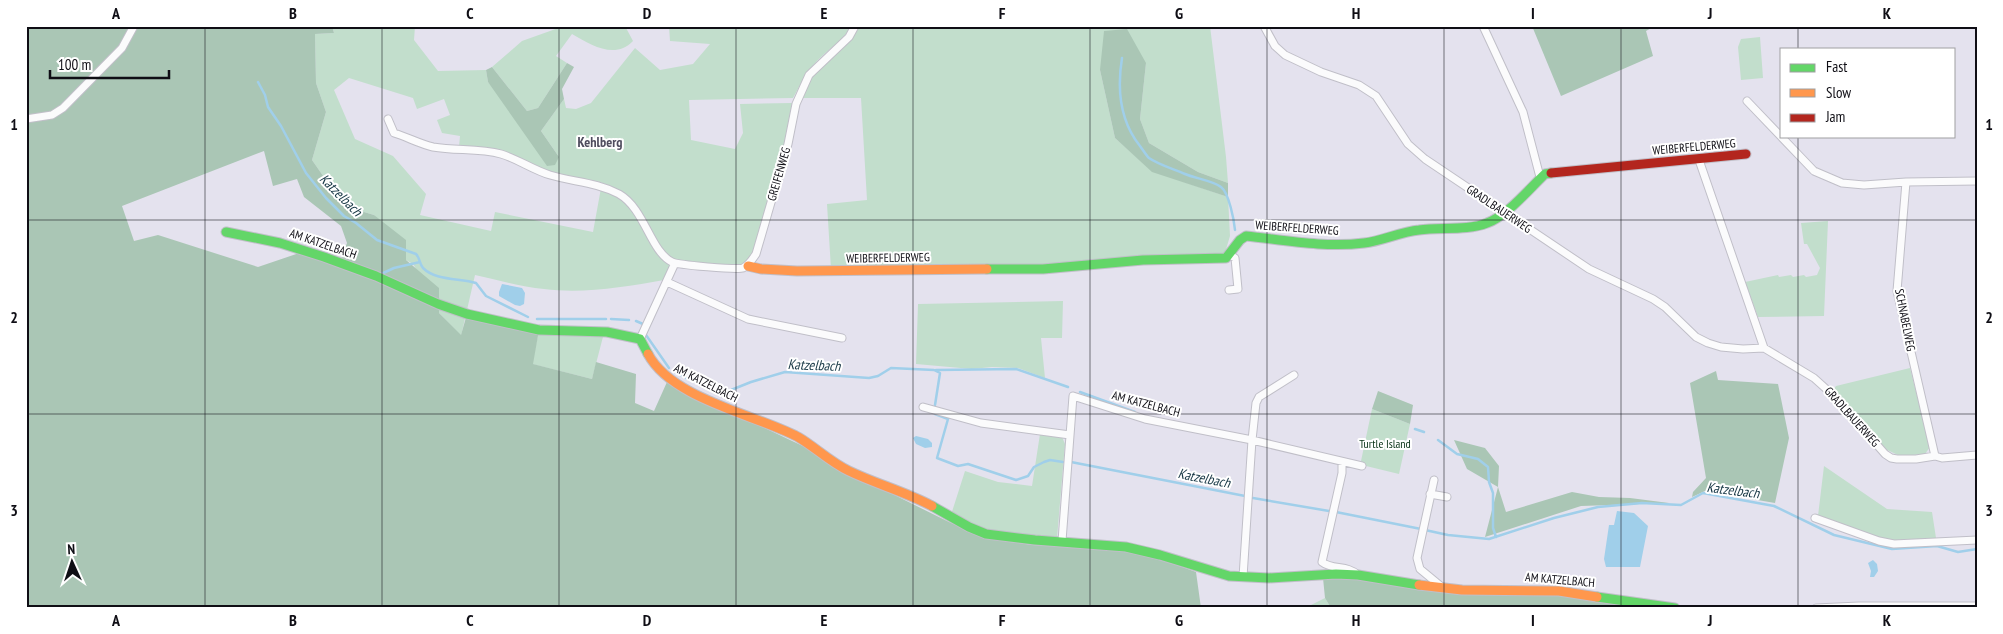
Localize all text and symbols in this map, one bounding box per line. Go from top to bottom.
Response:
text: A [111,3,121,23]
text: B [289,3,297,23]
text: C [466,3,474,23]
text: D [643,3,652,23]
text: E [821,3,828,23]
text: F [999,3,1006,23]
text: G [1175,3,1183,23]
text: H [1352,3,1360,23]
text: I [1531,3,1535,23]
text: J [1707,3,1712,23]
text: K [1883,3,1892,23]
scale bar [50,48,169,80]
legend [1780,48,1956,138]
text: 100 m [58,55,91,74]
text: Fast [1826,57,1847,76]
text: Slow [1826,83,1851,102]
text: Jam [1825,107,1845,126]
text: 1 [10,114,18,134]
text: 1 [1985,114,1993,134]
district label: Kehlberg [578,133,622,151]
street label: WEIBERFELDERWEG [1652,135,1736,158]
street label: GREIFENWEG [764,145,793,203]
water label: Katzelbach [316,170,367,221]
street label: GRADLBAUERWEG [1464,181,1535,236]
street label: WEIBERFELDERWEG [1255,217,1339,238]
street label: AM KATZELBACH [288,225,359,262]
street label: WEIBERFELDERWEG [846,249,930,266]
street label: SCHNABELWEG [1892,287,1919,353]
text: 2 [10,307,18,327]
text: 2 [1985,307,1993,327]
water label: Katzelbach [787,355,842,375]
street label: AM KATZELBACH [672,360,741,405]
street label: GRADLBAUERWEG [1822,384,1883,450]
street label: AM KATZELBACH [1110,387,1182,420]
park label: Turtle Island [1359,436,1411,451]
water label: Katzelbach [1176,464,1232,492]
water label: Katzelbach [1706,478,1761,502]
text: 3 [10,500,18,520]
text: 3 [1985,500,1993,520]
north arrow [48,536,98,586]
text: N [67,540,76,558]
street label: AM KATZELBACH [1525,569,1596,590]
text: A [111,610,121,630]
text: B [289,610,297,630]
text: C [466,610,474,630]
text: D [643,610,652,630]
text: E [821,610,828,630]
text: F [999,610,1006,630]
text: G [1175,610,1183,630]
text: H [1352,610,1360,630]
text: I [1531,610,1535,630]
text: J [1707,610,1712,630]
text: K [1883,610,1892,630]

